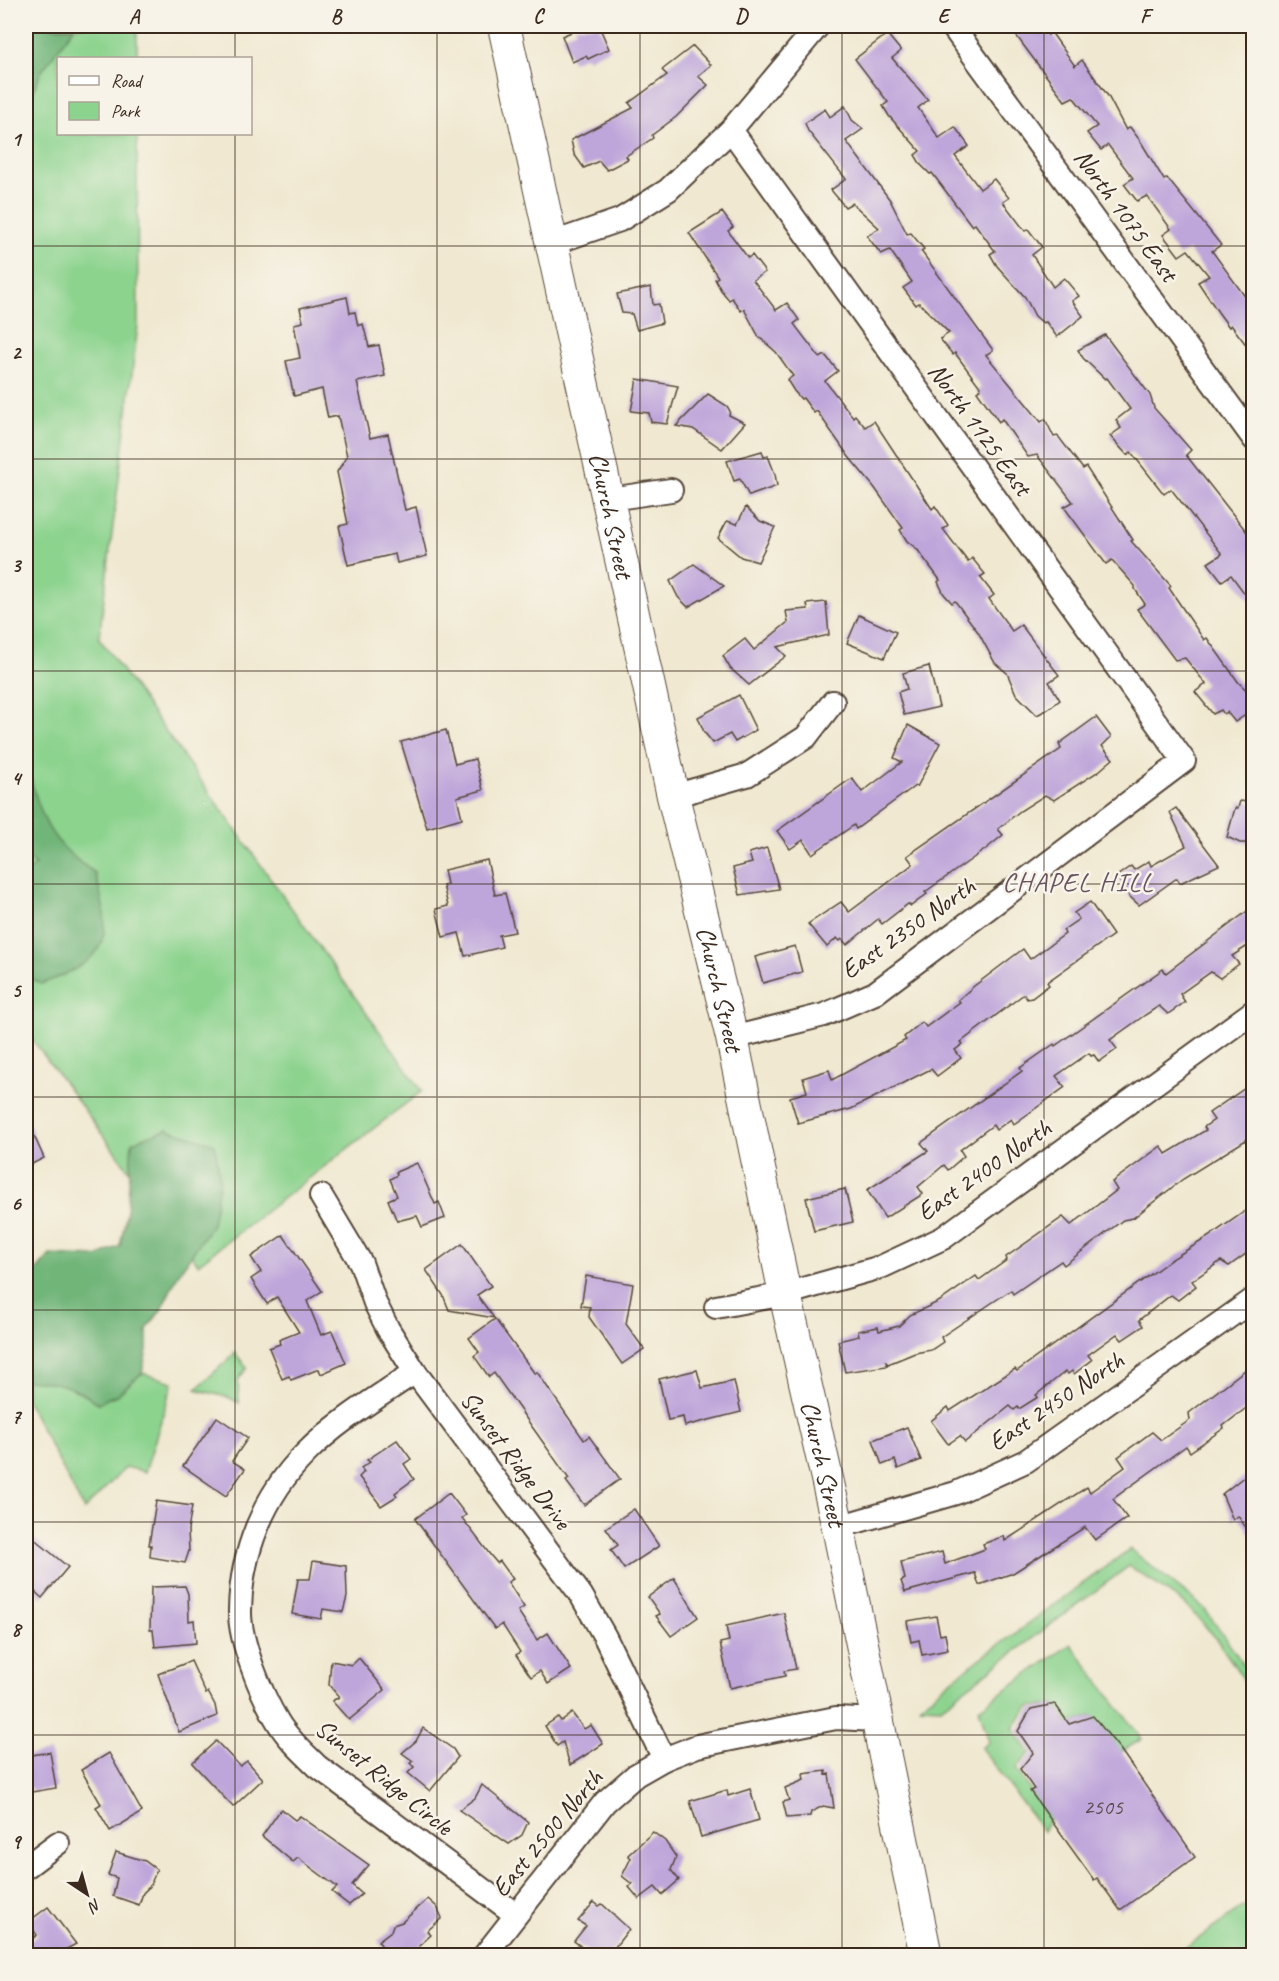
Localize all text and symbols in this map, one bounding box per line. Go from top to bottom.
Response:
text: A [129,4,141,29]
text: B [331,4,343,29]
text: C [533,4,545,29]
text: D [735,4,749,29]
text: E [938,4,952,29]
text: F [1140,4,1154,29]
legend [57,57,252,135]
text: Road [111,70,144,92]
text: Park [111,100,141,122]
text: 1 [12,127,23,152]
street label: North 1075 East [1067,142,1187,290]
text: 2 [12,340,23,365]
street label: North 1125 East [921,356,1041,504]
street label: Church Street [582,450,642,584]
text: 3 [12,553,23,578]
text: 4 [12,766,24,791]
district label: CHAPEL HILL [1002,865,1154,899]
street label: East 2350 North [834,869,983,986]
street label: Church Street [689,923,751,1057]
text: 5 [12,978,23,1003]
street label: East 2400 North [910,1111,1059,1228]
text: 6 [11,1191,22,1216]
street label: East 2450 North [982,1343,1131,1458]
street label: Sunset Ridge Drive [453,1384,580,1537]
street label: Church Street [793,1398,854,1532]
text: 7 [12,1404,23,1429]
text: 8 [12,1617,24,1642]
street label: Sunset Ridge Circle [309,1711,461,1843]
street label: East 2500 North [484,1762,611,1904]
house number: 2505 [1083,1793,1124,1821]
text: 9 [12,1829,23,1854]
north arrow [57,1864,117,1924]
text: N [83,1894,105,1918]

